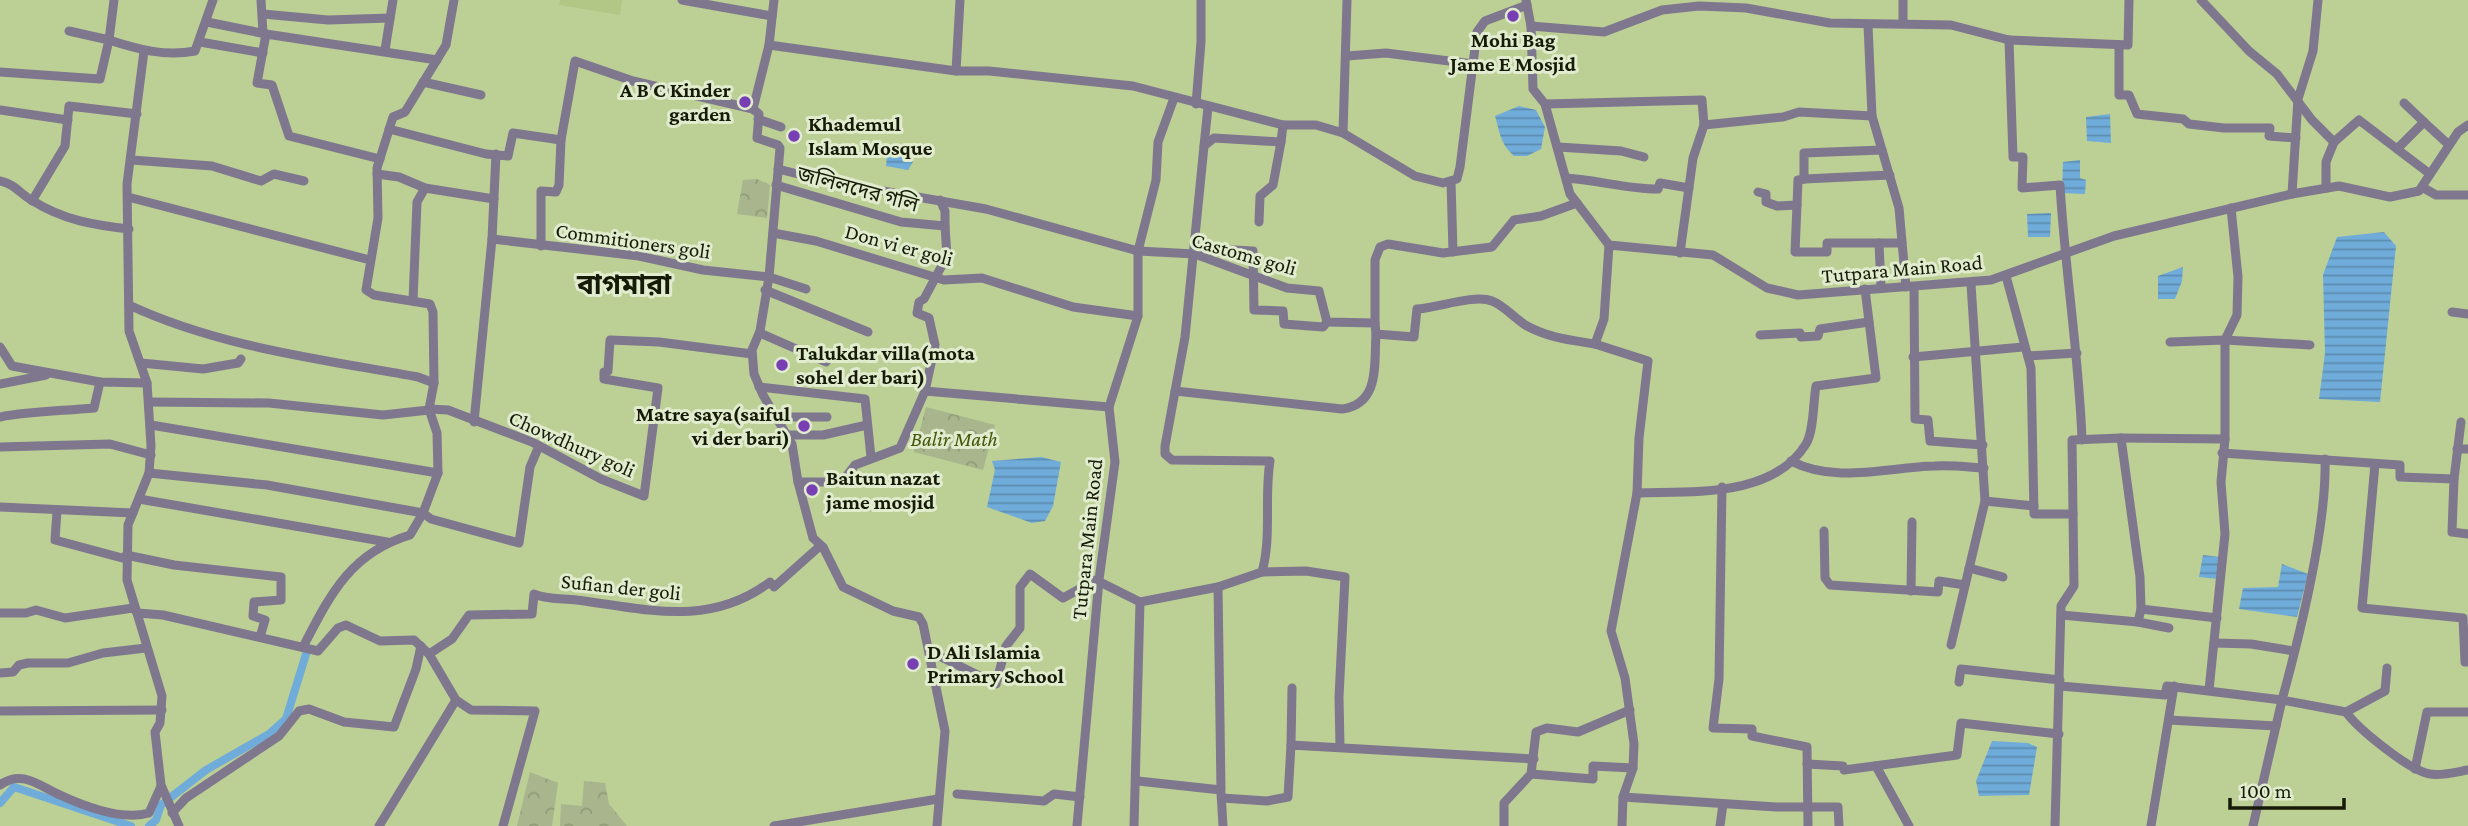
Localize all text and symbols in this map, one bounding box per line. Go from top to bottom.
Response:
marker: Mohi Bag Jame E Mosjid [1505,8,1521,24]
place label: Mohi Bag Jame E Mosjid [1448,28,1576,76]
place label: A B C Kinder garden [619,78,732,126]
marker: A B C Kinder garden [737,94,753,110]
place label: Khademul Islam Mosque [808,112,933,160]
marker: Khademul Islam Mosque [786,128,802,144]
street label: জলিলদের গলি [794,161,922,217]
street label: Commitioners goli [554,218,713,264]
street label: Don vi er goli [842,219,956,271]
street label: Castoms goli [1189,228,1300,281]
street label: Tutpara Main Road [1821,250,1983,288]
district label: বাগমারা [576,269,672,300]
place label: Talukdar villa(mota sohel der bari) [796,341,975,389]
marker: Talukdar villa(mota sohel der bari) [774,357,790,373]
place label: Matre saya(saiful vi der bari) [636,402,790,450]
street label: Chowdhury goli [505,406,639,483]
marker: Matre saya(saiful vi der bari) [796,418,812,434]
park label: Balir Math [910,427,998,451]
street label: Tutpara Main Road [1067,458,1107,620]
place label: Baitun nazat jame mosjid [825,466,940,514]
marker: Baitun nazat jame mosjid [804,482,820,498]
street label: Sufian der goli [560,569,683,605]
place label: D Ali Islamia Primary School [927,640,1064,688]
marker: D Ali Islamia Primary School [905,656,921,672]
scale bar [2230,766,2344,810]
text: 100 m [2240,779,2292,803]

